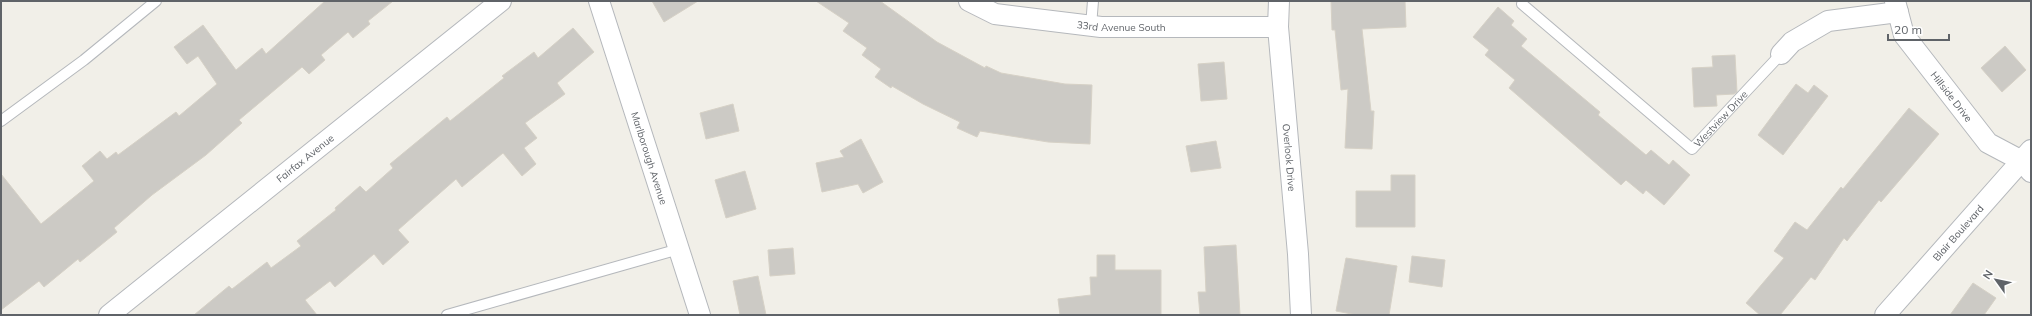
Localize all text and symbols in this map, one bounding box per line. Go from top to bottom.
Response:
scale bar [1888,16,1949,42]
street label: 33rd Avenue South [1076,18,1166,34]
text: 20 m [1894,22,1922,37]
street label: Hillside Drive [1928,69,1975,125]
street label: Westview Drive [1691,88,1751,150]
street label: Marlborough Avenue [628,110,670,206]
street label: Overlook Drive [1280,123,1298,192]
street label: Fairfax Avenue [274,132,337,185]
street label: Blair Boulevard [1930,202,1987,264]
north arrow [1976,260,2016,300]
text: N [1979,267,1996,282]

